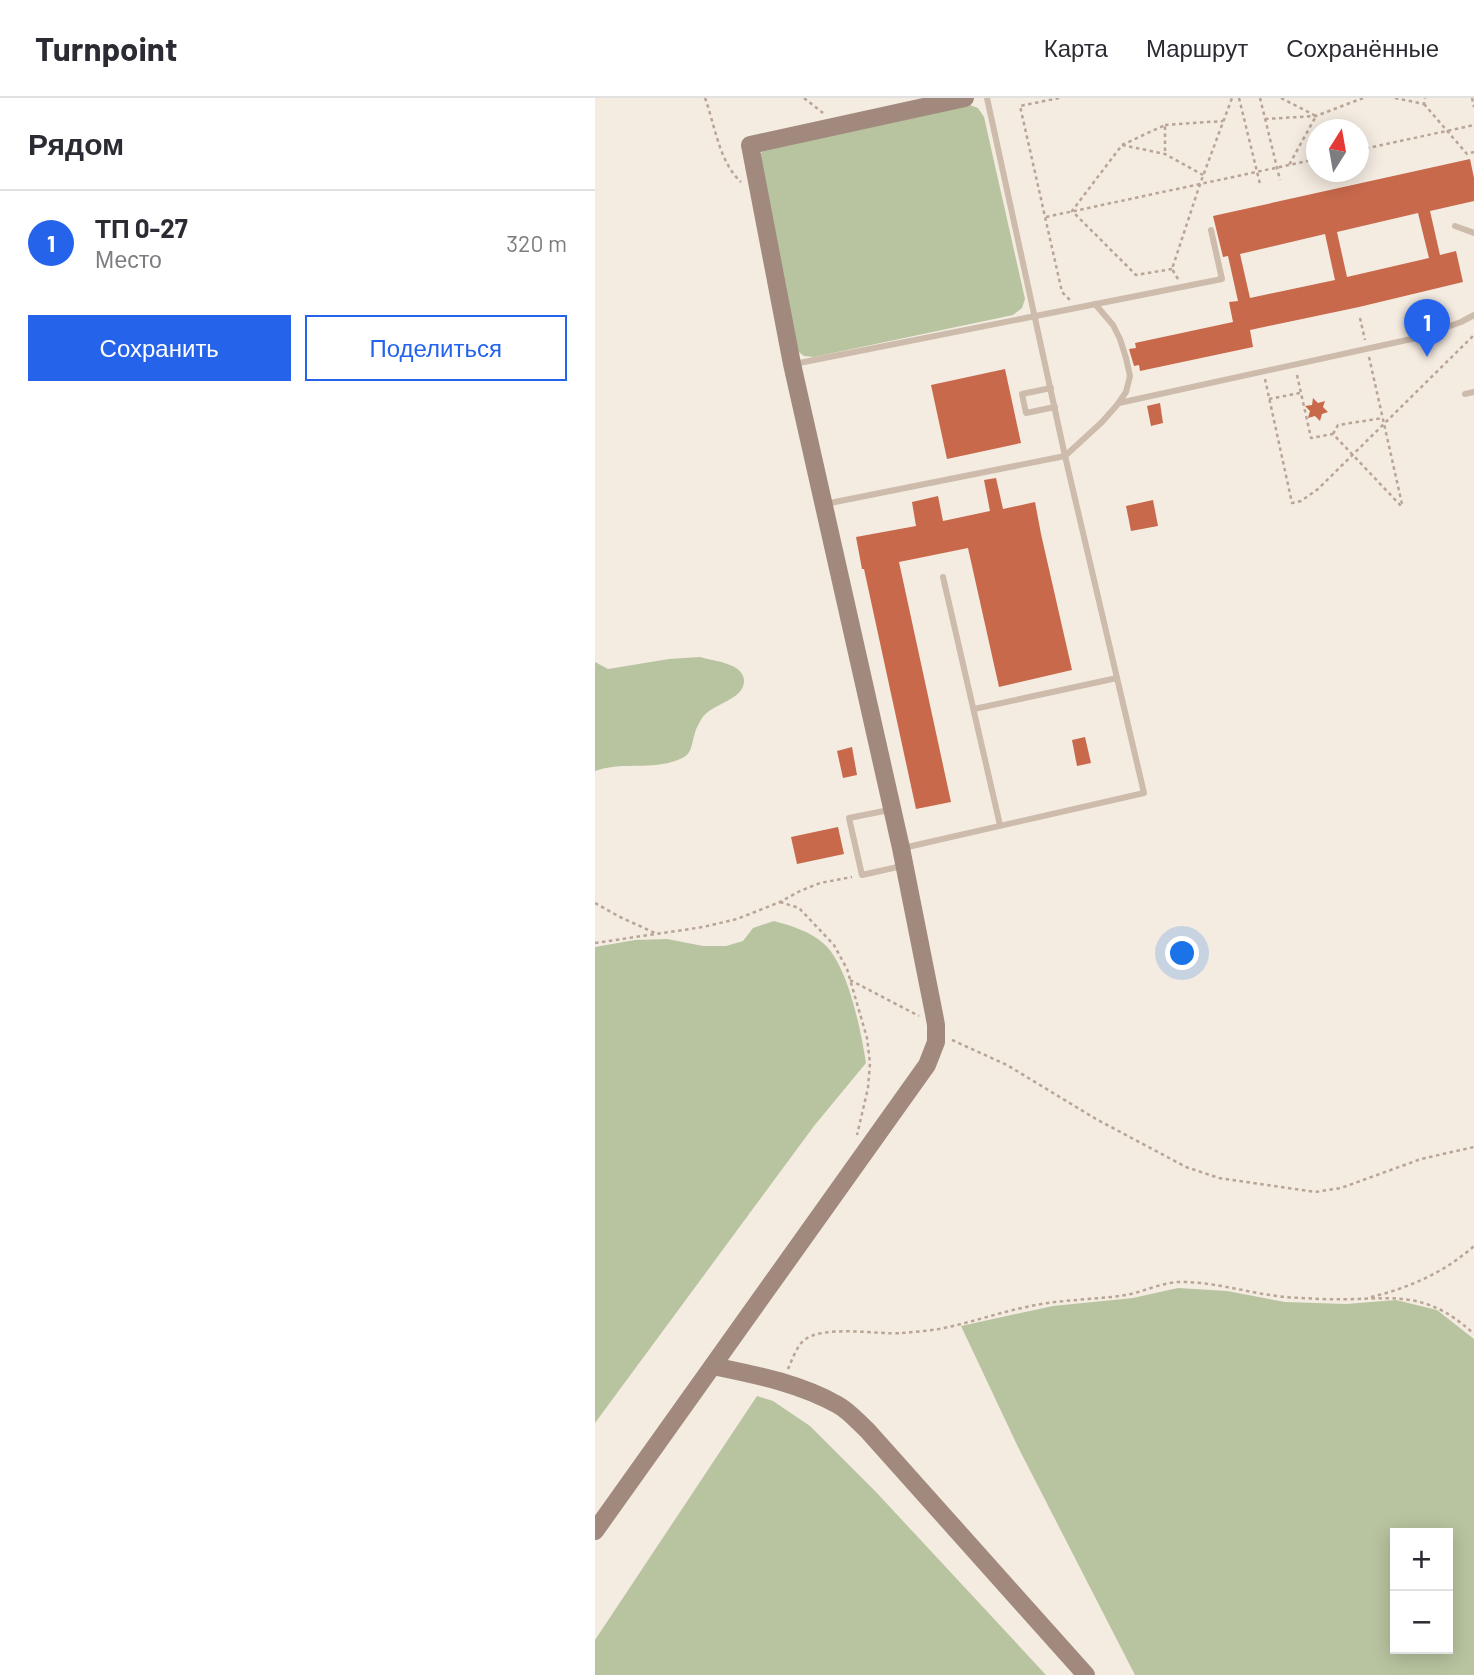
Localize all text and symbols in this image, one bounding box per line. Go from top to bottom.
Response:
text: Turnpoint [35,28,177,68]
text: Карта [1044,33,1108,62]
text: Маршрут [1146,33,1248,62]
text: Сохранённые [1286,33,1439,62]
north arrow [1306,119,1369,182]
text: Рядом [28,125,124,161]
text: ТП 0-27 [95,212,188,243]
text: 1 [47,229,55,257]
text: 320 m [506,229,567,257]
text: Место [95,245,162,273]
pin: 1 [1404,299,1450,357]
button: Сохранить [28,315,291,381]
button: Поделиться [305,315,567,381]
your location [1165,936,1199,970]
map controls [1390,1528,1453,1654]
button: + [1390,1528,1453,1591]
button: − [1390,1591,1453,1654]

